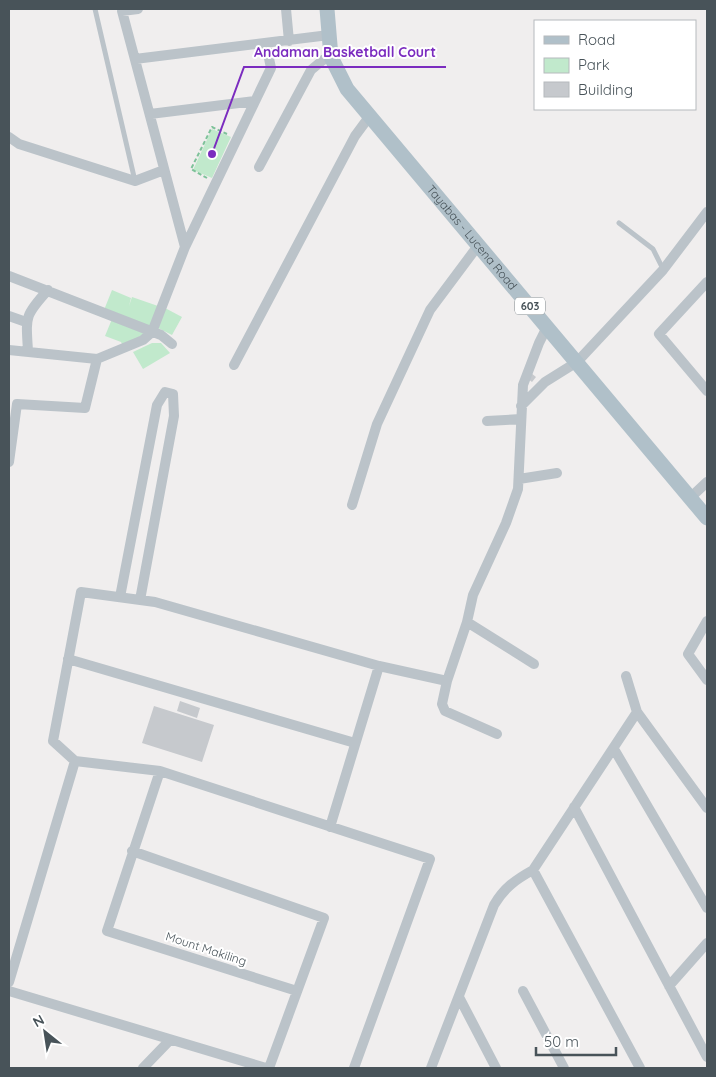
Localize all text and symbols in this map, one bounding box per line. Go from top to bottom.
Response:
legend [534,20,696,110]
text: Road [578,30,615,49]
callout: Andaman Basketball Court [244,38,446,67]
text: Andaman Basketball Court [254,43,436,61]
text: Park [578,55,610,74]
text: Building [578,80,633,99]
street label: Tayabas - Lucena Road [424,182,520,293]
road number: 603 [515,298,545,314]
street label: Mount Makiling [164,928,249,969]
north arrow [20,1007,70,1057]
text: N [30,1010,47,1031]
scale bar [536,1024,616,1056]
text: 50 m [544,1032,579,1051]

